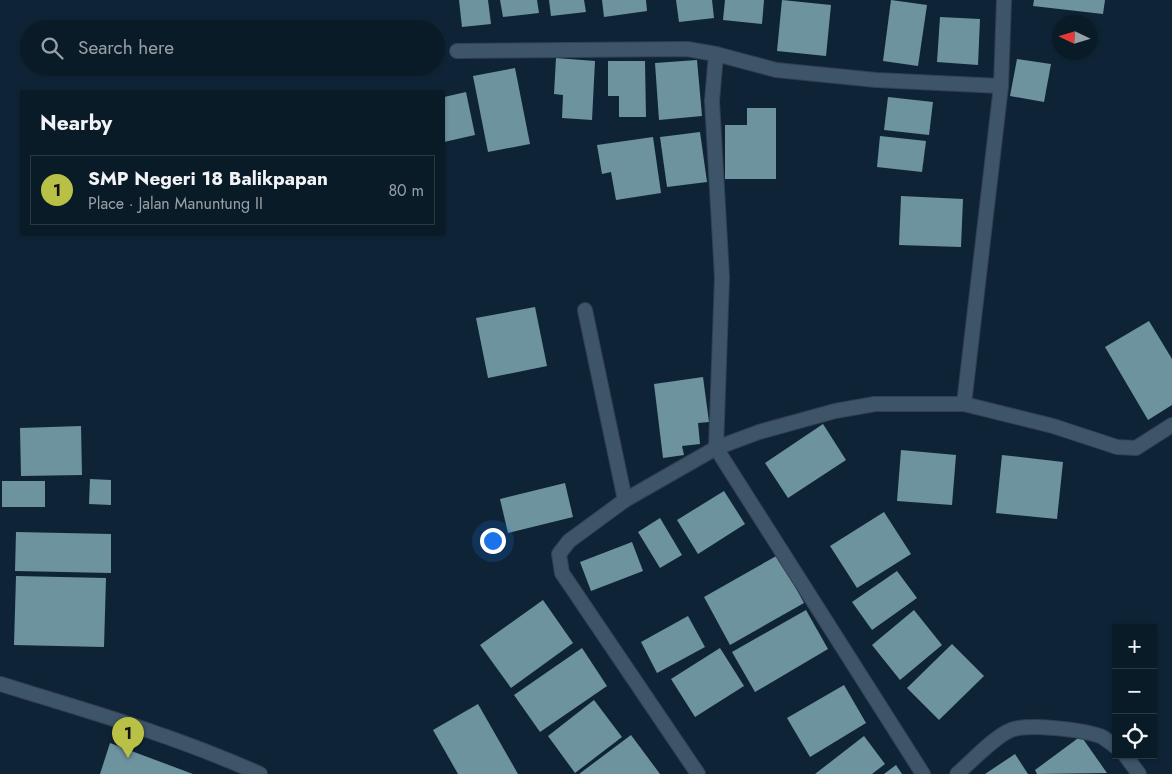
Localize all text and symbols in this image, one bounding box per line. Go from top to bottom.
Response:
north arrow [1052,15,1097,60]
search box [20,20,445,75]
icon: search [38,34,66,62]
text: Search here [78,34,174,61]
text: Nearby [40,108,112,138]
text: SMP Negeri 18 Balikpapan [88,165,328,192]
text: 1 [53,179,61,202]
text: 80 m [388,179,424,202]
text: Place · Jalan Manuntung II [88,192,263,215]
your location [480,528,506,554]
map controls [1112,624,1157,759]
button: + [1112,624,1157,669]
button: − [1112,669,1157,714]
button: locate [1112,714,1157,759]
pin: 1 [112,717,144,758]

